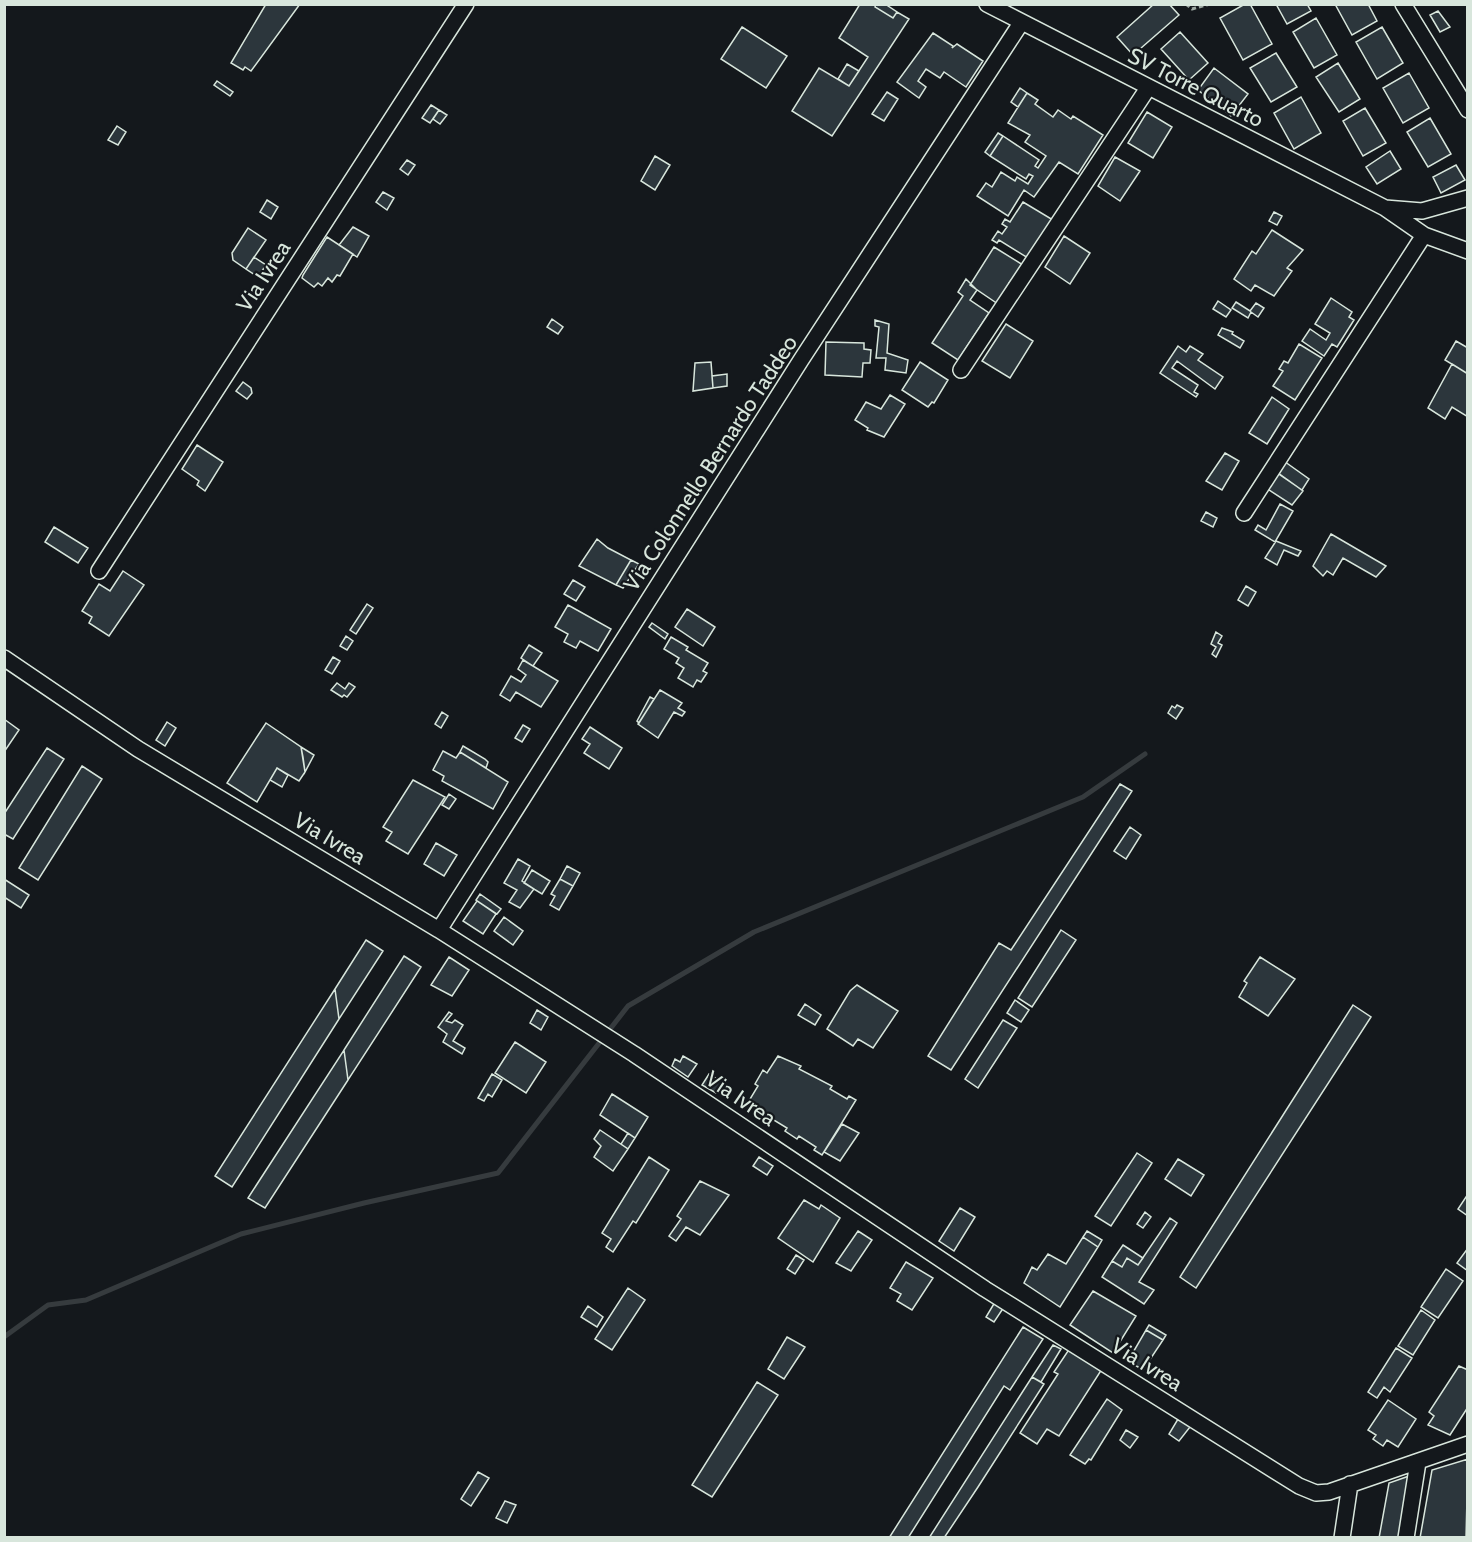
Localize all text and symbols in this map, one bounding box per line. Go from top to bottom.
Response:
street label: SV Torre Quarto [1124,42,1268,133]
street label: Via Ivrea [231,235,297,317]
street label: Via Colonnello Bernardo Taddeo [618,330,803,596]
street label: Via Ivrea [289,806,371,871]
street label: Via Ivrea [700,1065,781,1132]
street label: Via Ivrea [1106,1332,1188,1397]

